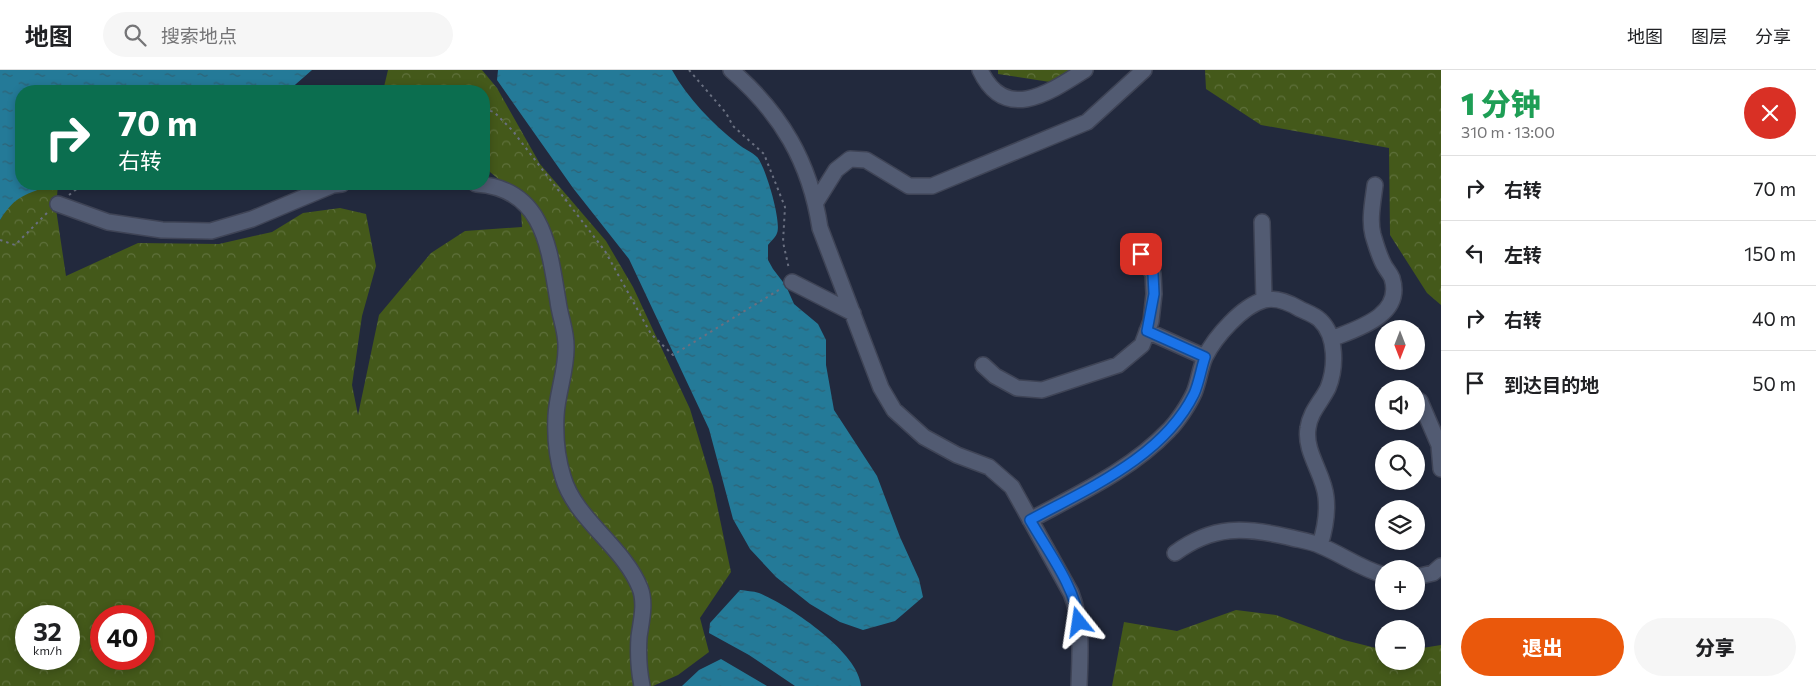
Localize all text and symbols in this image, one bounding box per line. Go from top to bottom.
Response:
search box [103,12,453,57]
text: 地图 [25,21,73,50]
icon: search [121,21,149,49]
text: 搜索地点 [161,24,237,47]
text: 地图 [1627,25,1663,47]
text: 图层 [1691,25,1727,47]
text: 分享 [1755,25,1791,47]
text: 1 分钟 [1461,84,1541,121]
button: close [1744,87,1796,139]
text: 70 m [118,100,198,143]
icon: right [35,105,100,170]
text: 310 m · 13:00 [1461,122,1555,141]
text: 右转 [118,147,162,174]
icon: right [1461,174,1489,202]
text: 70 m [1753,177,1796,200]
text: 右转 [1504,178,1542,201]
pin [1120,233,1162,275]
icon: left [1461,239,1489,267]
icon: arrive [1127,240,1155,268]
text: 150 m [1744,242,1796,265]
text: 左转 [1504,243,1542,266]
icon: right [1461,304,1489,332]
text: 40 m [1752,307,1796,330]
text: 右转 [1504,308,1542,331]
north arrow [1375,320,1425,370]
map controls [1375,320,1425,670]
icon: arrive [1461,369,1489,397]
text: 50 m [1752,372,1796,395]
text: 到达目的地 [1504,373,1599,396]
button: sound [1375,380,1425,430]
button: search [1375,440,1425,490]
button: layers [1375,500,1425,550]
button: + [1375,560,1425,610]
position arrow [1052,595,1104,647]
speed limit sign: 40 [90,605,155,670]
text: 32 [33,616,62,646]
button: 退出 [1461,618,1624,676]
button: 分享 [1634,618,1796,676]
button: − [1375,620,1425,670]
text: km/h [33,643,62,657]

